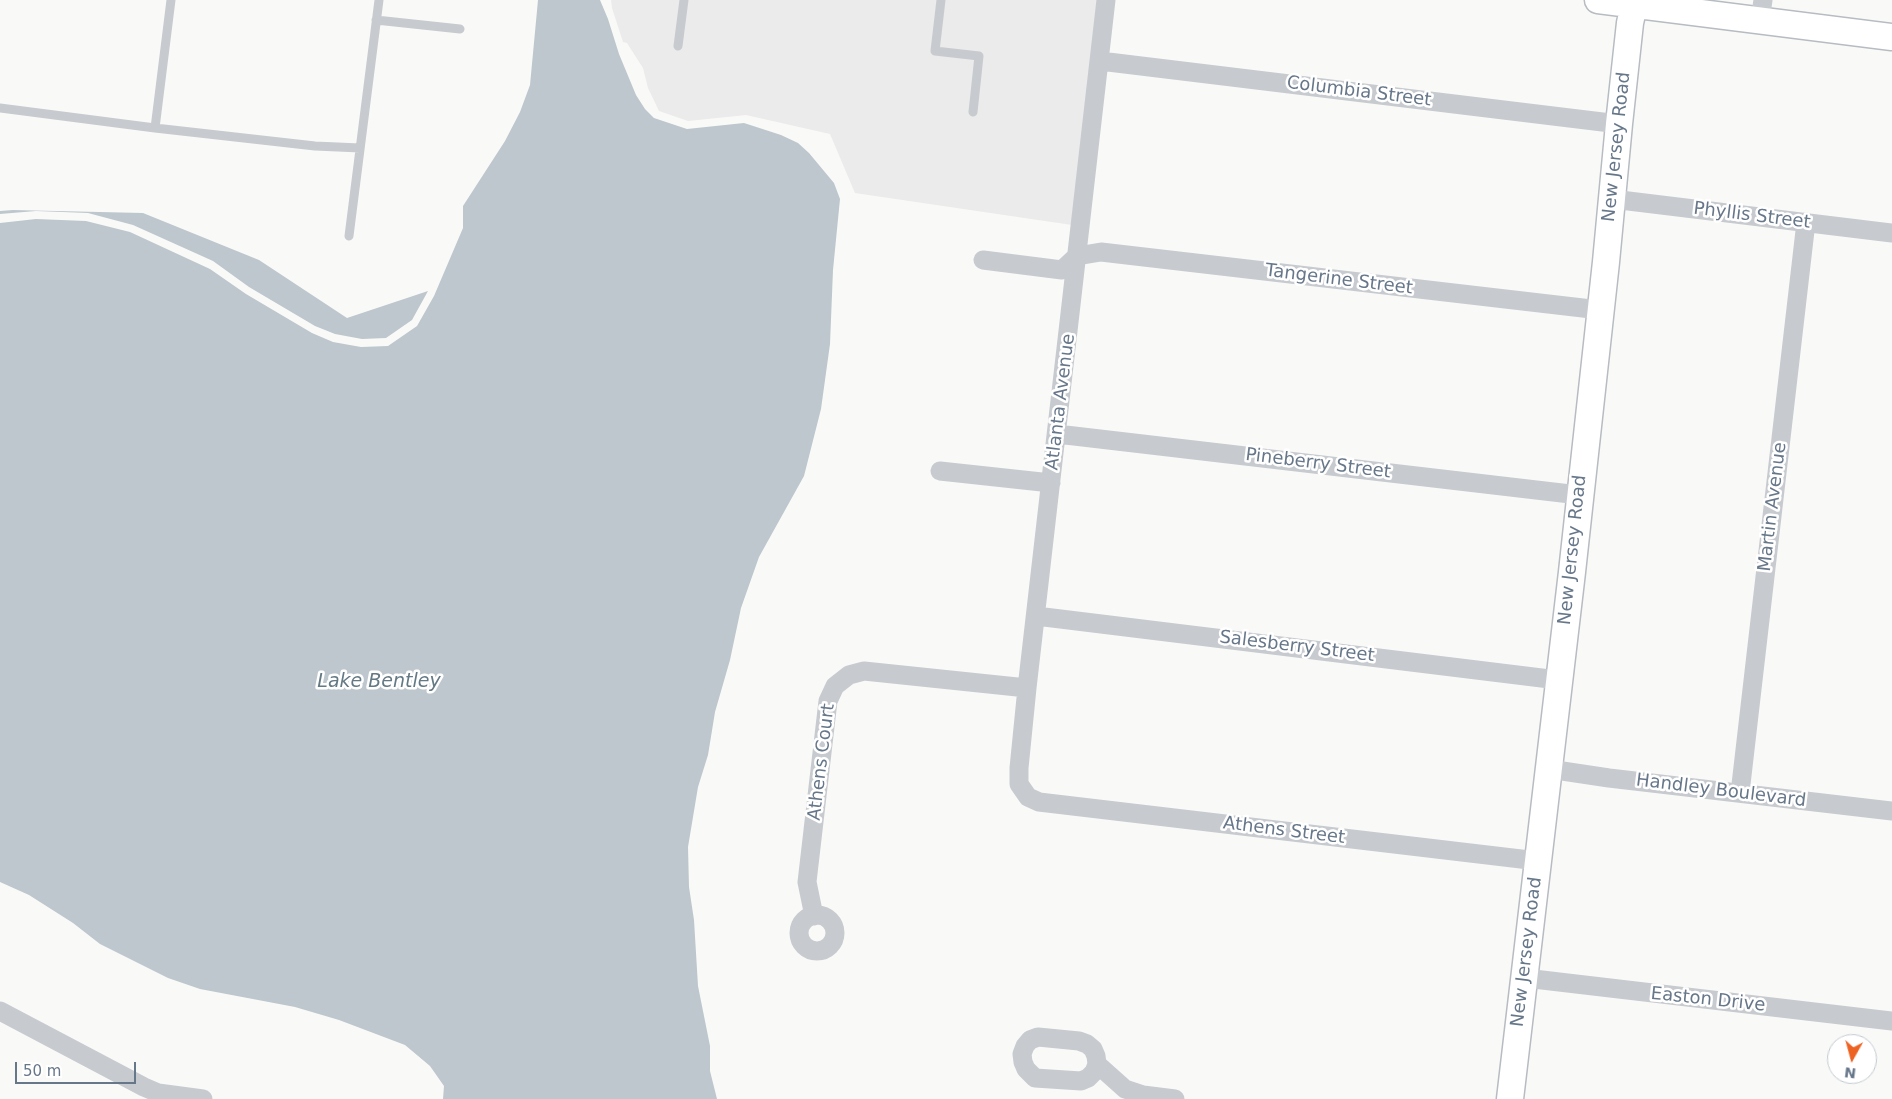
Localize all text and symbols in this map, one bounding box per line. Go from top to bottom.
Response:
street label: New Jersey Road [1598,71,1636,223]
street label: Columbia Street [1286,72,1432,112]
street label: Phyllis Street [1692,198,1812,234]
street label: Tangerine Street [1264,260,1414,300]
street label: Atlanta Avenue [1042,333,1080,471]
street label: Martin Avenue [1754,441,1792,573]
street label: Pineberry Street [1244,444,1392,484]
street label: New Jersey Road [1554,474,1592,626]
street label: Salesberry Street [1218,627,1376,667]
water label: Lake Bentley [317,671,441,693]
street label: Athens Court [804,702,840,822]
street label: Handley Boulevard [1635,770,1807,812]
street label: Athens Street [1222,813,1346,849]
street label: New Jersey Road [1507,876,1547,1028]
street label: Easton Drive [1650,983,1766,1017]
north arrow [1827,1034,1877,1084]
scale bar [18,1052,139,1084]
text: 50 m [23,1062,61,1080]
text: N [1844,1064,1857,1082]

